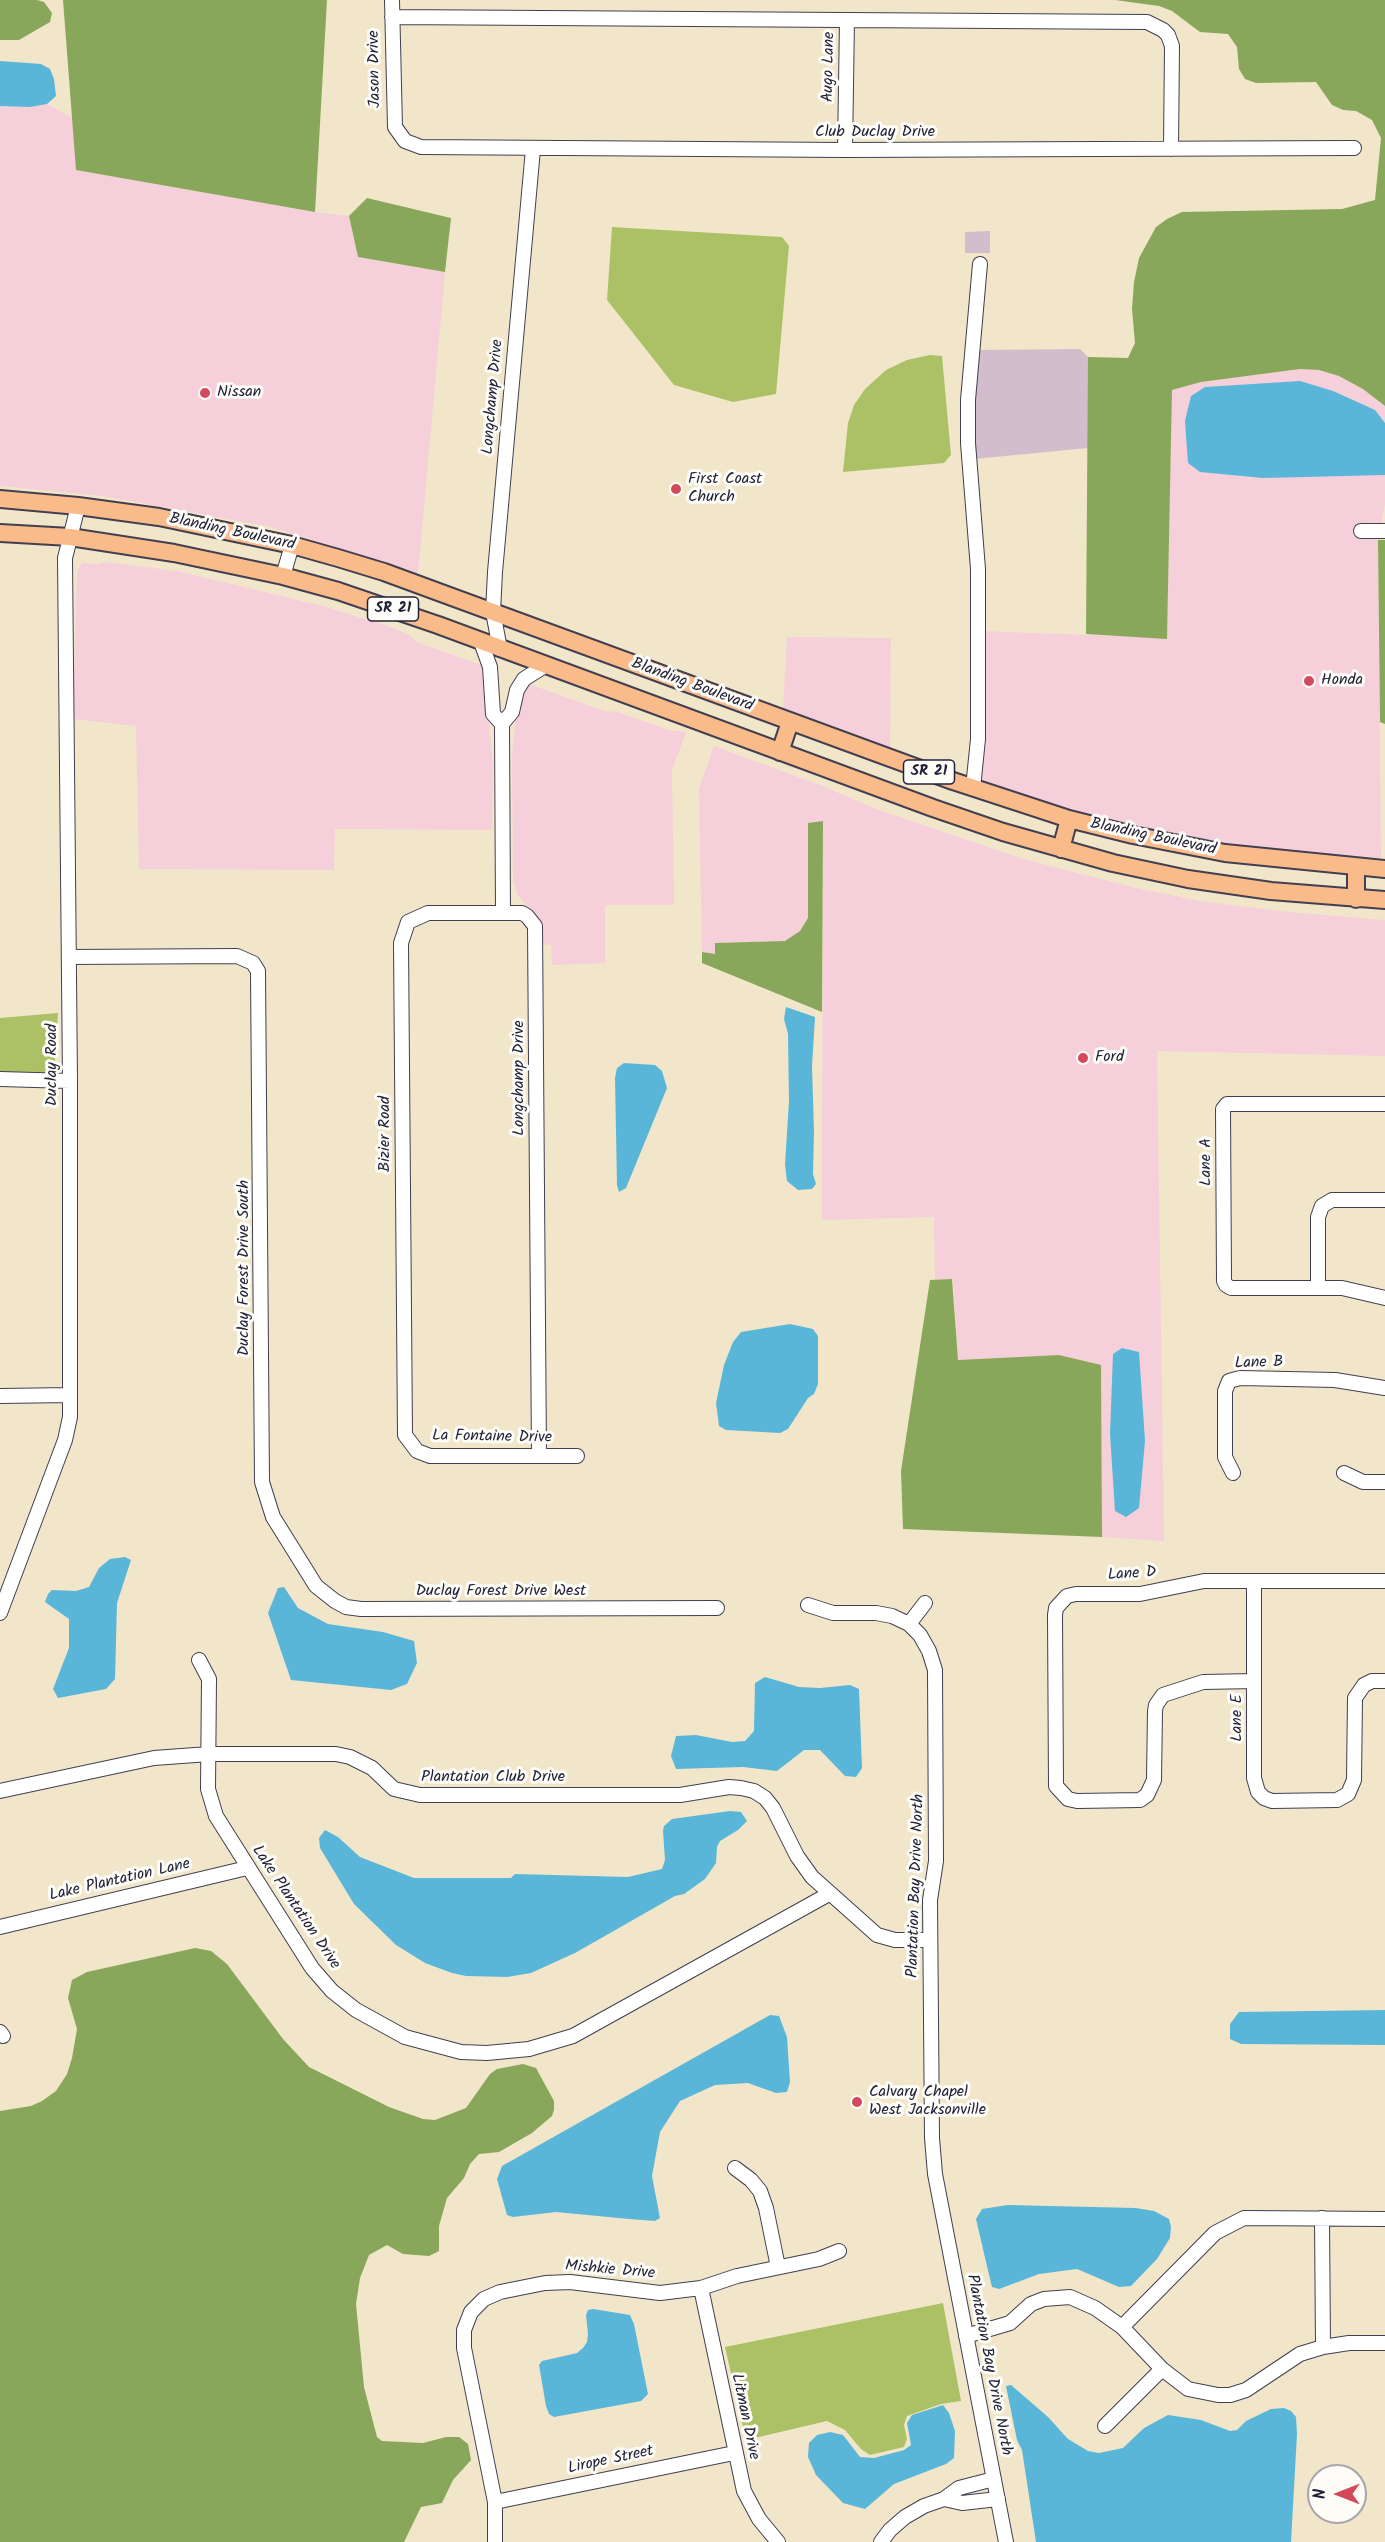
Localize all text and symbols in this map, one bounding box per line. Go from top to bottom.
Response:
street label: Jason Drive [366,30,386,108]
street label: Augo Lane [820,32,840,102]
street label: Club Duclay Drive [815,123,935,143]
street label: Longchamp Drive [479,339,509,455]
place label: Nissan [217,383,261,403]
marker: Nissan [198,386,212,400]
place label: First Coast Church [688,470,762,508]
marker: First Coast Church [669,482,683,496]
street label: Blanding Boulevard [167,510,297,556]
road number: SR 21 [368,597,418,621]
street label: Blanding Boulevard [628,655,756,717]
place label: Honda [1321,671,1363,691]
marker: Honda [1302,674,1316,688]
road number: SR 21 [904,760,954,784]
street label: Blanding Boulevard [1088,815,1218,861]
street label: Longchamp Drive [510,1020,530,1136]
street label: Duclay Road [43,1024,63,1106]
place label: Ford [1095,1048,1124,1068]
marker: Ford [1076,1051,1090,1065]
street label: Bizier Road [376,1096,396,1172]
street label: Lane A [1197,1138,1217,1186]
street label: Duclay Forest Drive South [235,1180,255,1356]
street label: Lane B [1234,1354,1284,1374]
street label: La Fontaine Drive [432,1427,552,1449]
street label: Lane D [1107,1564,1157,1586]
street label: Duclay Forest Drive West [416,1582,586,1602]
street label: Lane E [1228,1694,1248,1742]
street label: Plantation Club Drive [421,1768,565,1788]
street label: Plantation Bay Drive North [904,1794,930,1978]
street label: Lake Plantation Drive [246,1842,344,1974]
street label: Lake Plantation Lane [48,1855,192,1907]
place label: Calvary Chapel West Jacksonville [869,2083,986,2121]
marker: Calvary Chapel West Jacksonville [850,2095,864,2109]
street label: Mishkie Drive [564,2258,656,2284]
street label: Plantation Bay Drive North [961,2273,1015,2457]
street label: Litman Drive [726,2372,762,2462]
street label: Lirope Street [566,2443,656,2479]
north arrow [1307,2464,1367,2524]
text: N [1308,2489,1333,2499]

